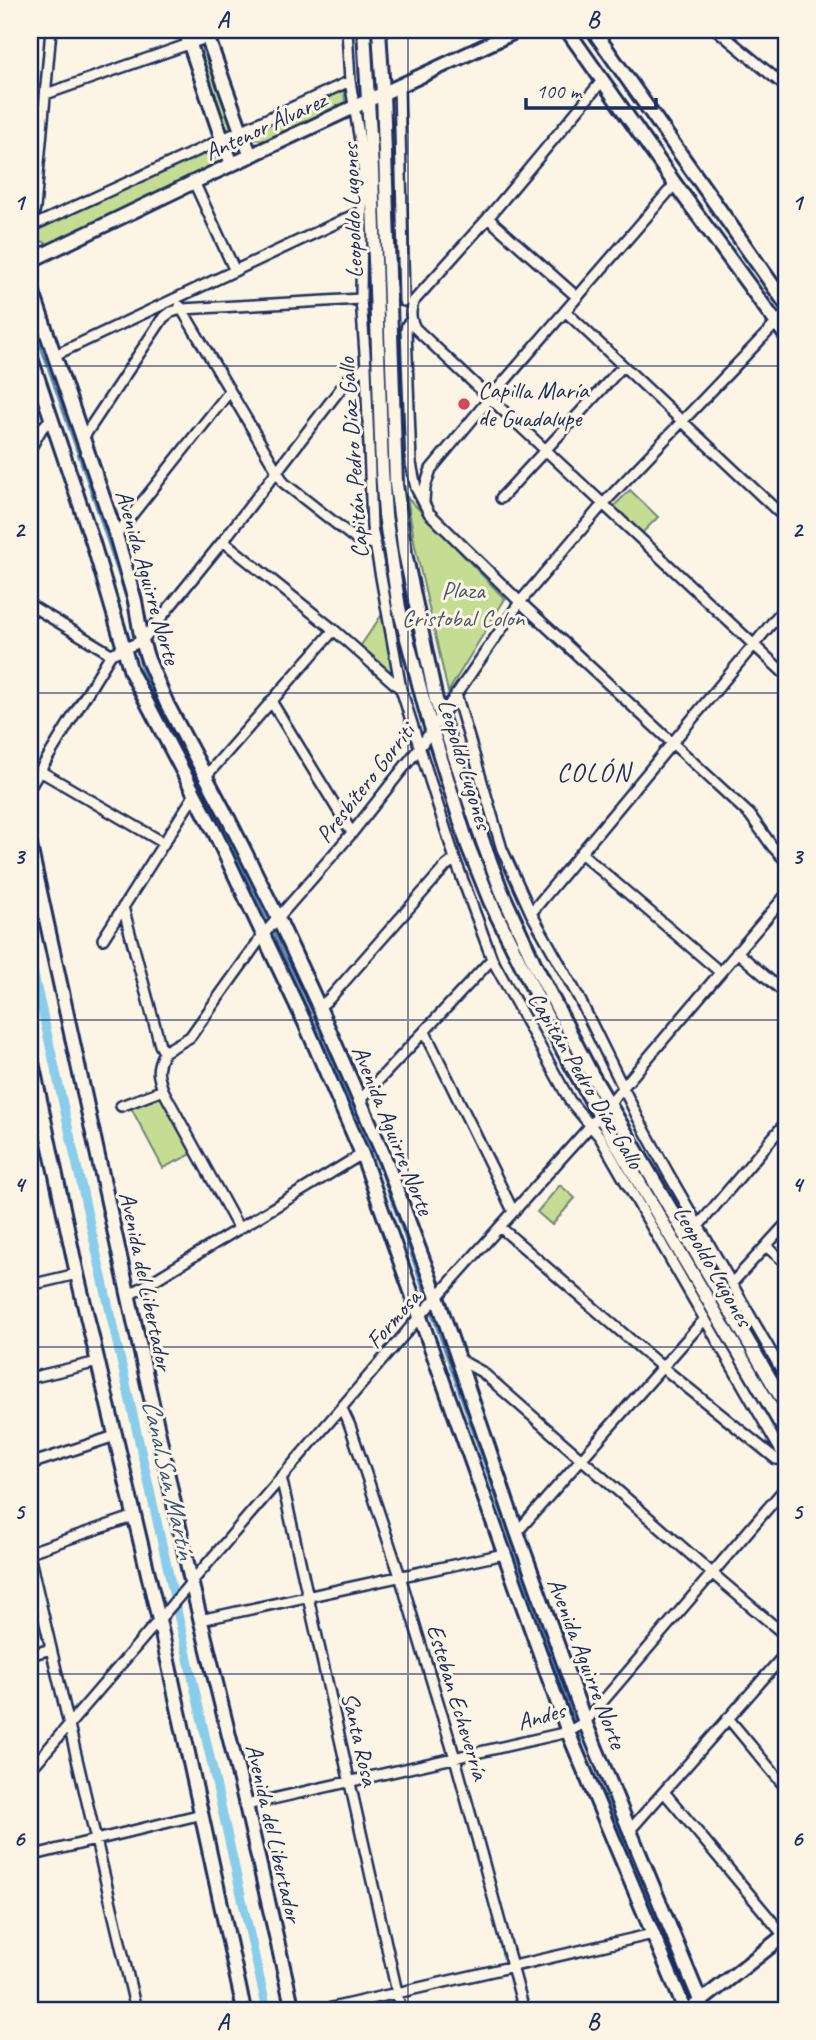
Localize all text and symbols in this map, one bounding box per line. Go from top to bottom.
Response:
text: A [217,5,231,34]
text: B [587,5,601,34]
scale bar [526,66,655,110]
text: 100 m [536,78,583,104]
street label: Antenor Álvarez [199,84,333,167]
street label: Leopoldo Lugones [335,141,369,279]
text: 1 [14,188,27,217]
text: 1 [792,188,805,217]
street label: Capitán Pedro Díaz Gallo [331,355,375,559]
place label: Capilla María de Guadalupe [478,375,590,433]
marker: Capilla María de Guadalupe [456,396,472,412]
street label: Avenida Aguirre Norte [109,486,188,670]
text: 2 [14,515,27,544]
text: 2 [792,515,805,544]
park label: Plaza Cristobal Colon [402,575,525,633]
street label: Leopoldo Lugones [431,695,500,835]
street label: Presbítero Gorriti [309,715,423,849]
district label: COLÓN [557,756,634,789]
text: 3 [14,842,27,871]
text: 3 [792,842,805,871]
street label: Capitán Pedro Díaz Gallo [521,986,651,1175]
street label: Avenida Aguirre Norte [345,1041,441,1221]
text: 4 [14,1170,27,1199]
text: 4 [792,1170,805,1199]
street label: Avenida del Libertador [112,1189,180,1375]
street label: Leopoldo Lugones [666,1200,761,1333]
street label: Formosa [359,1282,428,1355]
water label: Canal San Martín [135,1396,204,1564]
text: 5 [14,1497,26,1526]
text: 5 [792,1497,804,1526]
street label: Avenida Aguirre Norte [541,1574,634,1754]
street label: Esteban Echeverría [420,1621,496,1785]
street label: Santa Rosa [335,1689,386,1790]
street label: Andes [514,1694,570,1737]
street label: Avenida del Libertador [239,1741,310,1927]
text: 6 [14,1824,27,1853]
text: 6 [792,1824,805,1853]
text: A [217,2007,231,2036]
text: B [587,2007,601,2036]

